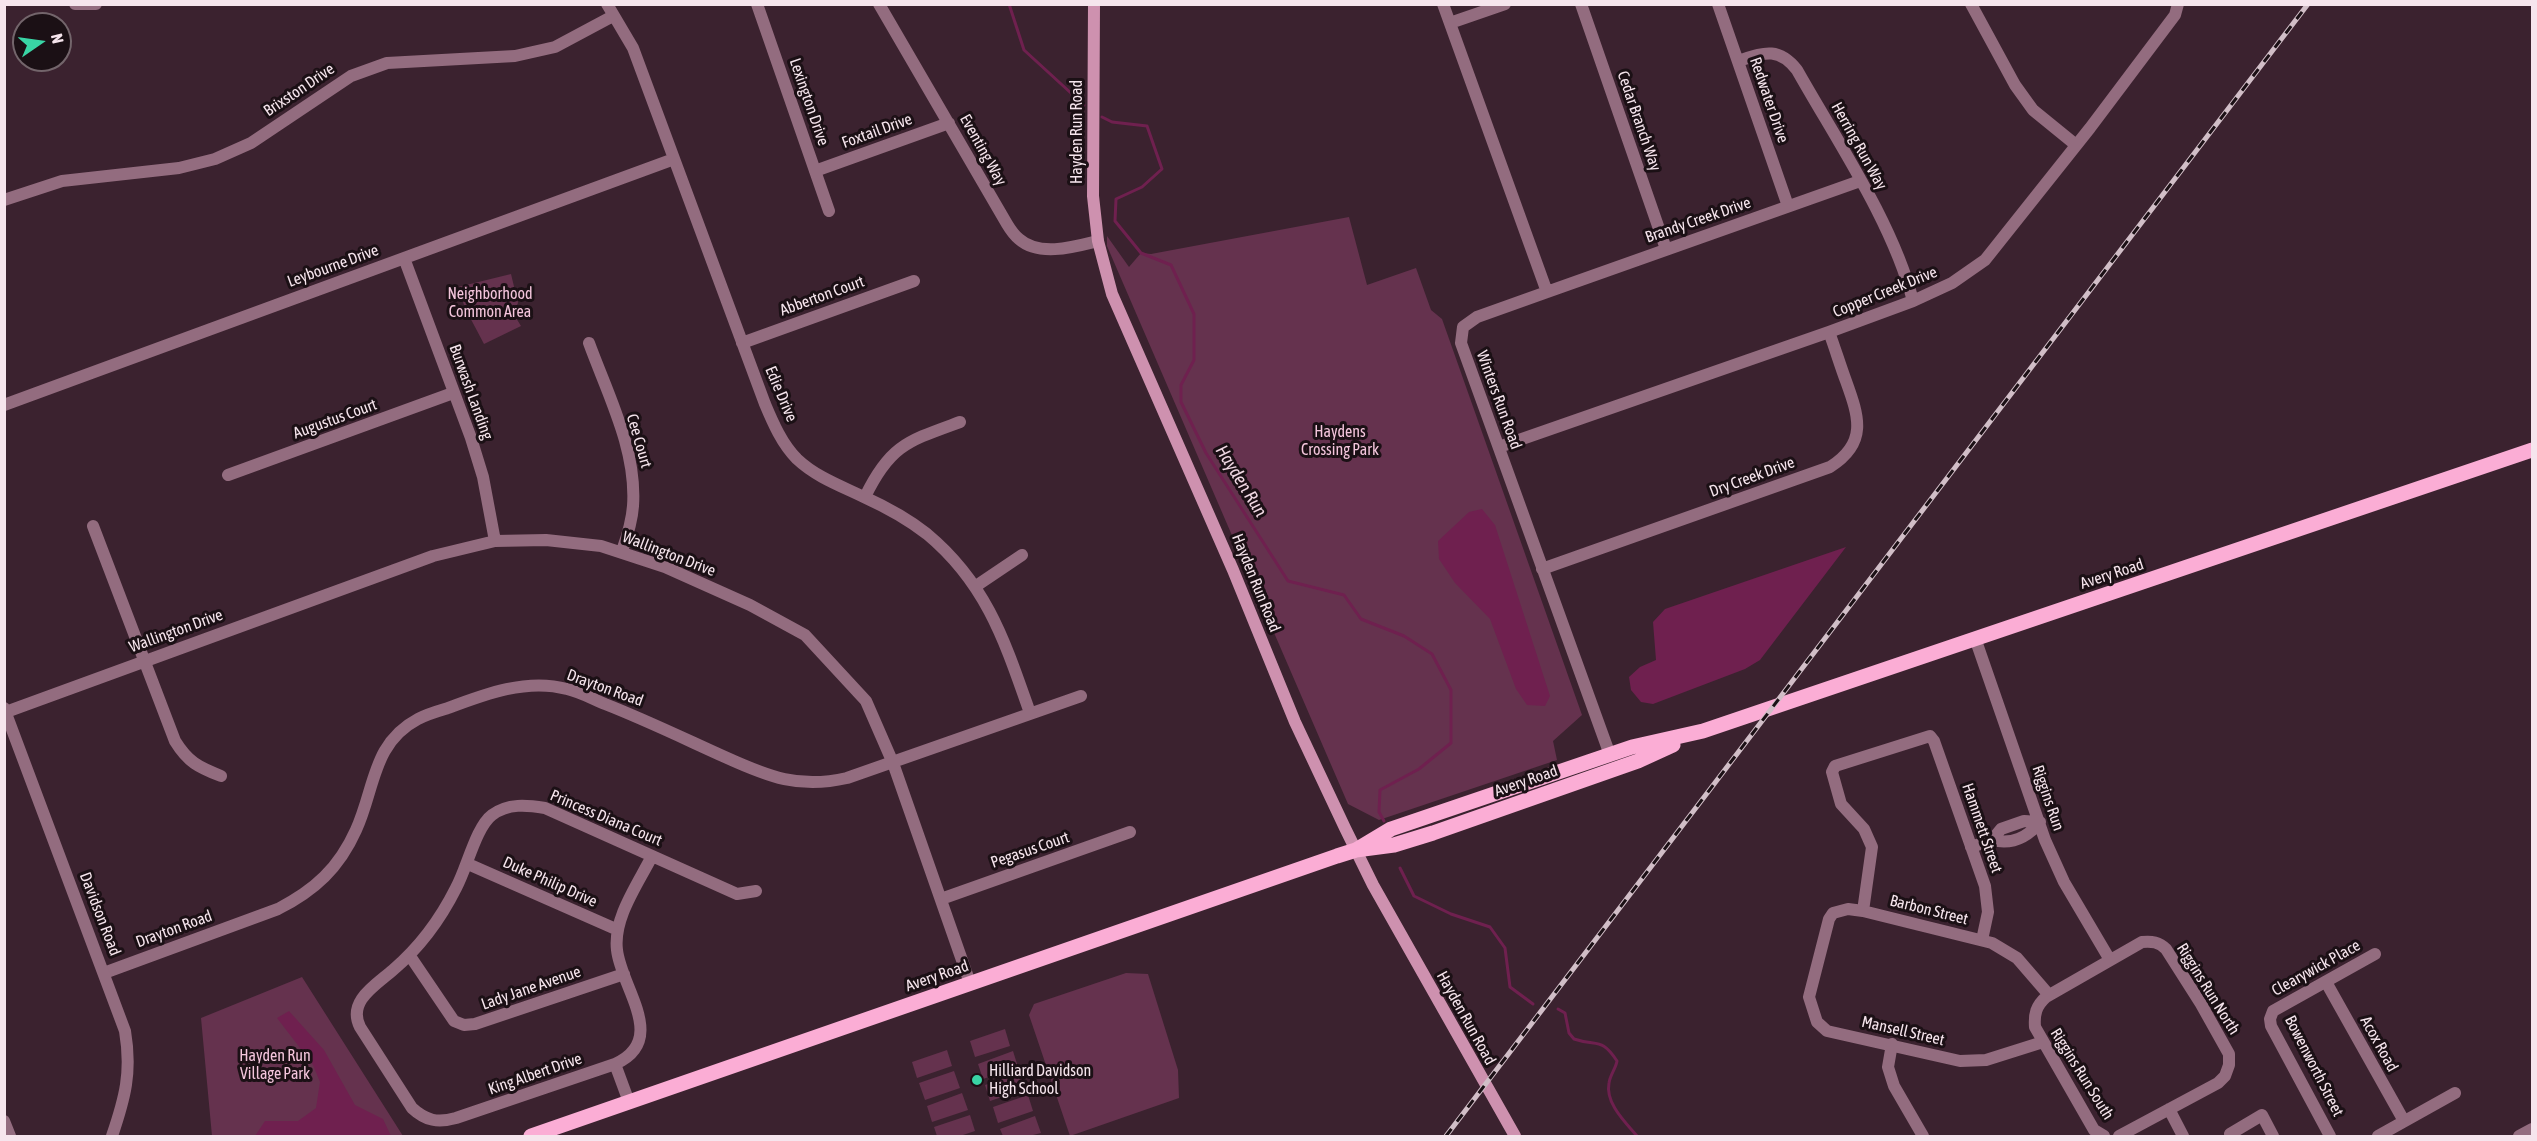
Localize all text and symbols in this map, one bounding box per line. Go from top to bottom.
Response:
north arrow [12,12,72,72]
text: N [48,32,67,45]
street label: Redwater Drive [1745,55,1793,145]
street label: Lexington Drive [785,56,833,148]
street label: Brixston Drive [260,59,338,121]
street label: Cedar Branch Way [1613,68,1665,174]
street label: Hayden Run Road [1067,80,1087,184]
street label: Herring Run Way [1827,99,1891,193]
street label: Foxtail Drive [839,109,915,153]
street label: Eventing Way [956,111,1010,189]
street label: Brandy Creek Drive [1643,193,1753,247]
street label: Leybourne Drive [285,241,381,291]
street label: Copper Creek Drive [1830,262,1940,322]
street label: Abberton Court [777,272,867,320]
park label: Neighborhood Common Area [447,284,533,322]
street label: Burwash Landing [445,342,497,442]
street label: Winters Run Road [1472,348,1526,452]
street label: Edie Drive [761,363,801,425]
street label: Augustus Court [291,395,379,443]
street label: Cee Court [622,412,656,470]
park label: Haydens Crossing Park [1301,422,1379,460]
water label: Hayden Run [1211,441,1271,521]
street label: Dry Creek Drive [1707,453,1797,501]
street label: Wallington Drive [620,527,718,581]
street label: Hayden Run Road [1228,531,1284,635]
street label: Avery Road [2078,555,2146,593]
street label: Wallington Drive [127,605,225,657]
street label: Drayton Road [564,665,646,711]
street label: Avery Road [1492,761,1560,801]
street label: Riggins Run [2028,763,2068,833]
street label: Hammett Street [1958,781,2006,875]
street label: Princess Diana Court [547,786,665,850]
street label: Pegasus Court [988,828,1072,872]
street label: Duke Philip Drive [500,853,600,911]
street label: Davidson Road [75,870,125,958]
street label: Barbon Street [1888,891,1970,929]
street label: Drayton Road [133,906,215,952]
street label: Clearywick Place [2268,936,2364,1000]
street label: Riggins Run North [2172,940,2244,1038]
street label: Avery Road [903,956,971,996]
street label: Lady Jane Avenue [479,962,583,1014]
street label: Hayden Run Road [1432,968,1500,1068]
street label: Mansell Street [1860,1012,1946,1050]
street label: Bowenworth Street [2280,1012,2348,1120]
street label: Acox Road [2356,1013,2402,1075]
street label: Riggins Run South [2046,1025,2118,1123]
park label: Hayden Run Village Park [239,1046,311,1084]
street label: King Albert Drive [486,1049,584,1099]
place label: Hilliard Davidson High School [989,1061,1091,1099]
marker: Hilliard Davidson High School [970,1073,984,1087]

